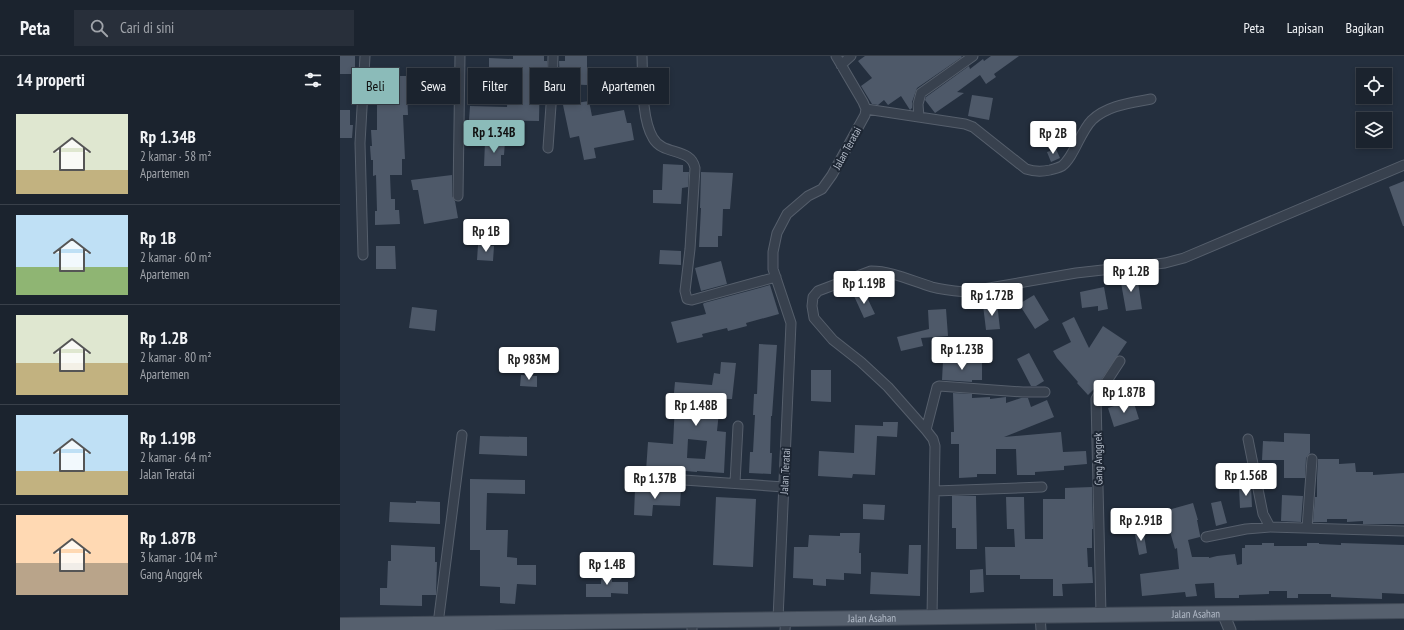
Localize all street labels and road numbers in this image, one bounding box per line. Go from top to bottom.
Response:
street label: Jalan Teratai [829,124,864,173]
street label: Gang Anggrek [1091,432,1105,486]
street label: Jalan Teratai [777,447,793,496]
street label: Jalan Asahan [1171,606,1220,621]
street label: Jalan Asahan [847,611,896,625]

